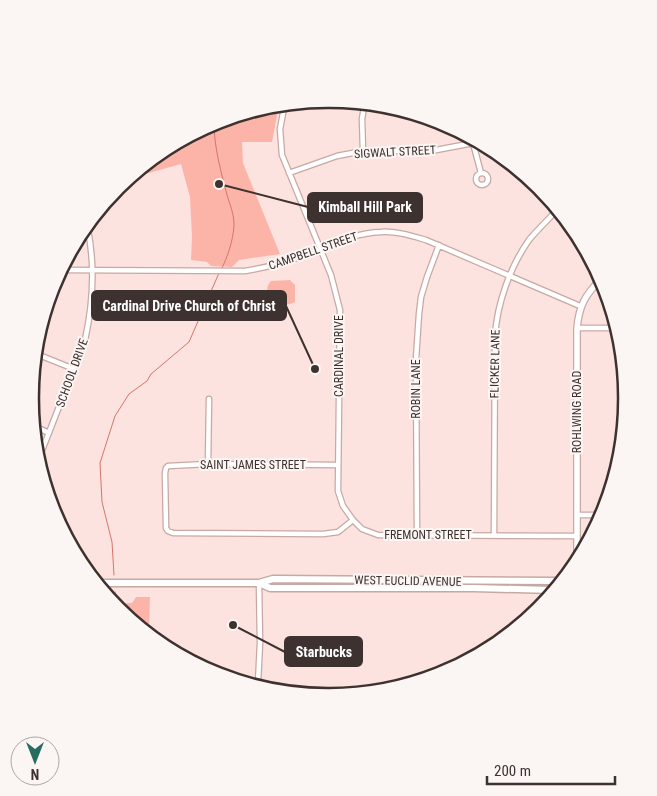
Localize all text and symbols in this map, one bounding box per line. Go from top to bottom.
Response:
street label: SIGWALT STREET [354,143,436,161]
callout: Kimball Hill Park [308,193,422,222]
text: Kimball Hill Park [318,199,412,215]
street label: CAMPBELL STREET [267,229,359,273]
callout: Cardinal Drive Church of Christ [92,291,286,320]
text: Cardinal Drive Church of Christ [102,298,276,314]
street label: CARDINAL DRIVE [332,315,346,397]
street label: FLICKER LANE [487,329,503,399]
street label: SCHOOL DRIVE [53,337,91,409]
street label: ROBIN LANE [409,359,423,419]
street label: ROHLWING ROAD [570,371,584,453]
street label: SAINT JAMES STREET [200,458,306,472]
street label: FREMONT STREET [384,528,472,542]
street label: WEST EUCLID AVENUE [354,573,462,589]
callout: Starbucks [285,637,362,666]
text: Starbucks [296,644,352,660]
north arrow [10,736,60,786]
scale bar [487,754,614,786]
text: 200 m [494,762,531,780]
text: N [31,766,39,782]

